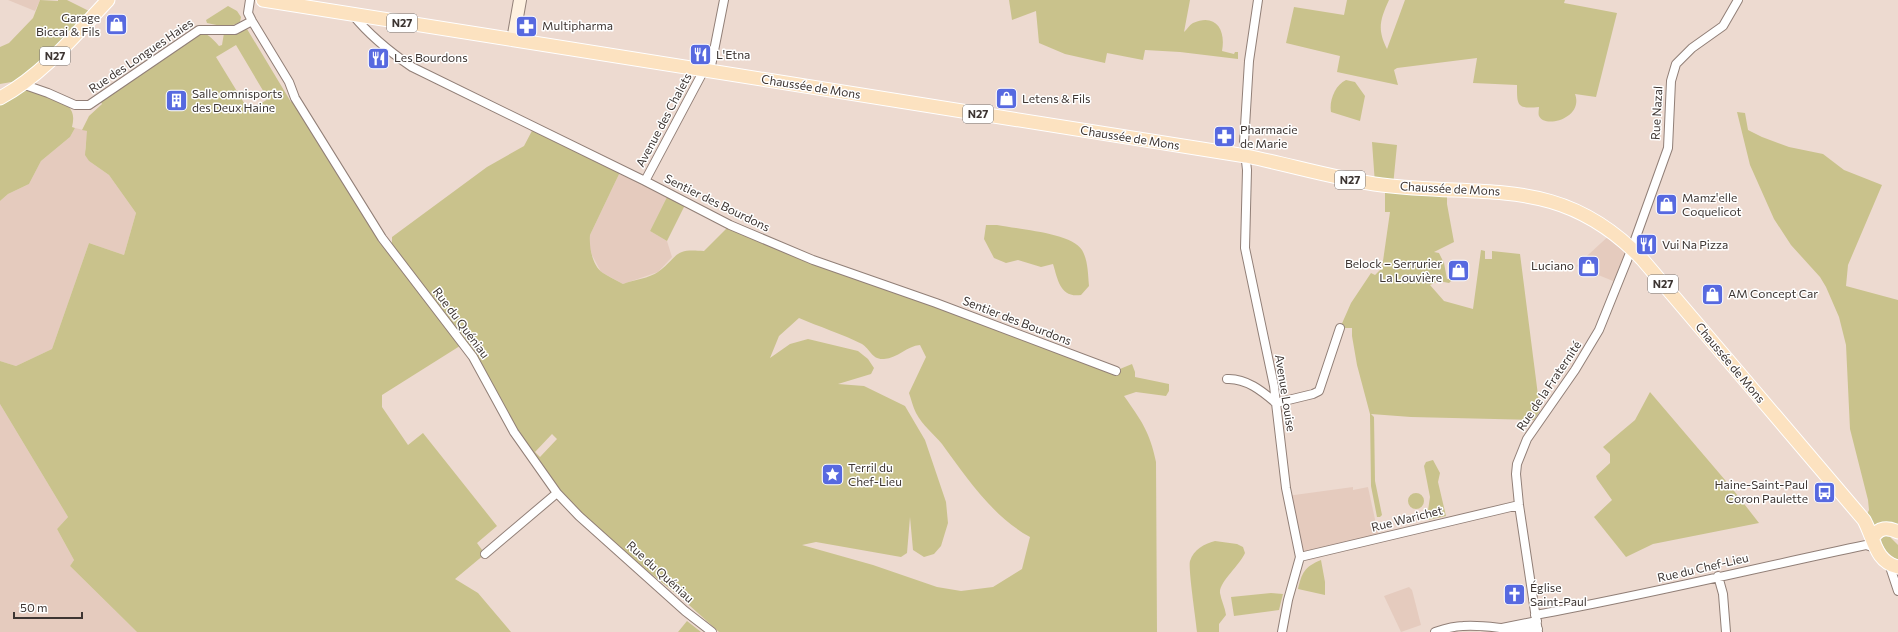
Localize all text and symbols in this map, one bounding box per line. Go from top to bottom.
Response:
place label: Garage Biccai & Fils [36,10,100,38]
shop icon: Garage Biccai & Fils [103,12,129,38]
pharmacy icon: Multipharma [514,13,540,39]
road number: N27 [387,14,417,32]
street label: Rue des Longues Haies [86,15,195,95]
place label: Multipharma [542,18,613,32]
restaurant icon: L'Etna [688,42,714,68]
restaurant icon: Les Bourdons [365,45,391,71]
road number: N27 [40,47,70,65]
place label: L'Etna [716,47,750,61]
place label: Les Bourdons [394,50,468,64]
street label: Avenue des Chalets [632,70,694,169]
street label: Chaussée de Mons [760,71,862,101]
place label: Salle omnisports des Deux Haine [192,86,283,114]
shop icon: Letens & Fils [993,86,1019,112]
street label: Rue Nazal [1648,86,1664,140]
building icon: Salle omnisports des Deux Haine [164,88,190,114]
place label: Letens & Fils [1022,91,1091,105]
road number: N27 [963,105,993,123]
street label: Chaussée de Mons [1079,122,1181,152]
place label: Pharmacie de Marie [1240,122,1298,150]
pharmacy icon: Pharmacie de Marie [1211,124,1237,150]
street label: Sentier des Bourdons [663,171,772,234]
road number: N27 [1335,171,1365,189]
street label: Chaussée de Mons [1400,178,1501,198]
place label: Mamz'elle Coquelicot [1682,190,1742,218]
shop icon: Mamz'elle Coquelicot [1653,192,1679,218]
restaurant icon: Vui Na Pizza [1633,232,1659,258]
place label: Vui Na Pizza [1662,237,1728,251]
shop icon: Luciano [1576,253,1602,279]
place label: Belock – Serrurier La Louvière [1345,256,1442,284]
shop icon: Belock – Serrurier La Louvière [1445,258,1471,284]
place label: Luciano [1531,258,1574,272]
road number: N27 [1648,275,1678,293]
shop icon: AM Concept Car [1700,281,1726,307]
street label: Rue du Quéniau [431,284,493,361]
place label: AM Concept Car [1728,286,1818,300]
street label: Sentier des Bourdons [961,293,1074,347]
street label: Chaussée de Mons [1693,319,1768,405]
street label: Rue de la Fraternité [1513,338,1583,433]
street label: Avenue Louise [1273,353,1299,432]
place label: Terril du Chef-Lieu [848,460,902,488]
place icon: Terril du Chef-Lieu [819,462,845,488]
place label: Haine-Saint-Paul Coron Paulette [1715,477,1808,505]
bus stop icon: Haine-Saint-Paul Coron Paulette [1811,479,1837,505]
street label: Rue Warichet [1370,502,1444,534]
street label: Rue du Quéniau [624,538,697,605]
street label: Rue du Chef-Lieu [1656,550,1750,584]
place label: Église Saint-Paul [1530,580,1587,608]
church icon: Église Saint-Paul [1501,582,1527,608]
scale bar [14,594,82,620]
text: 50 m [20,600,48,614]

